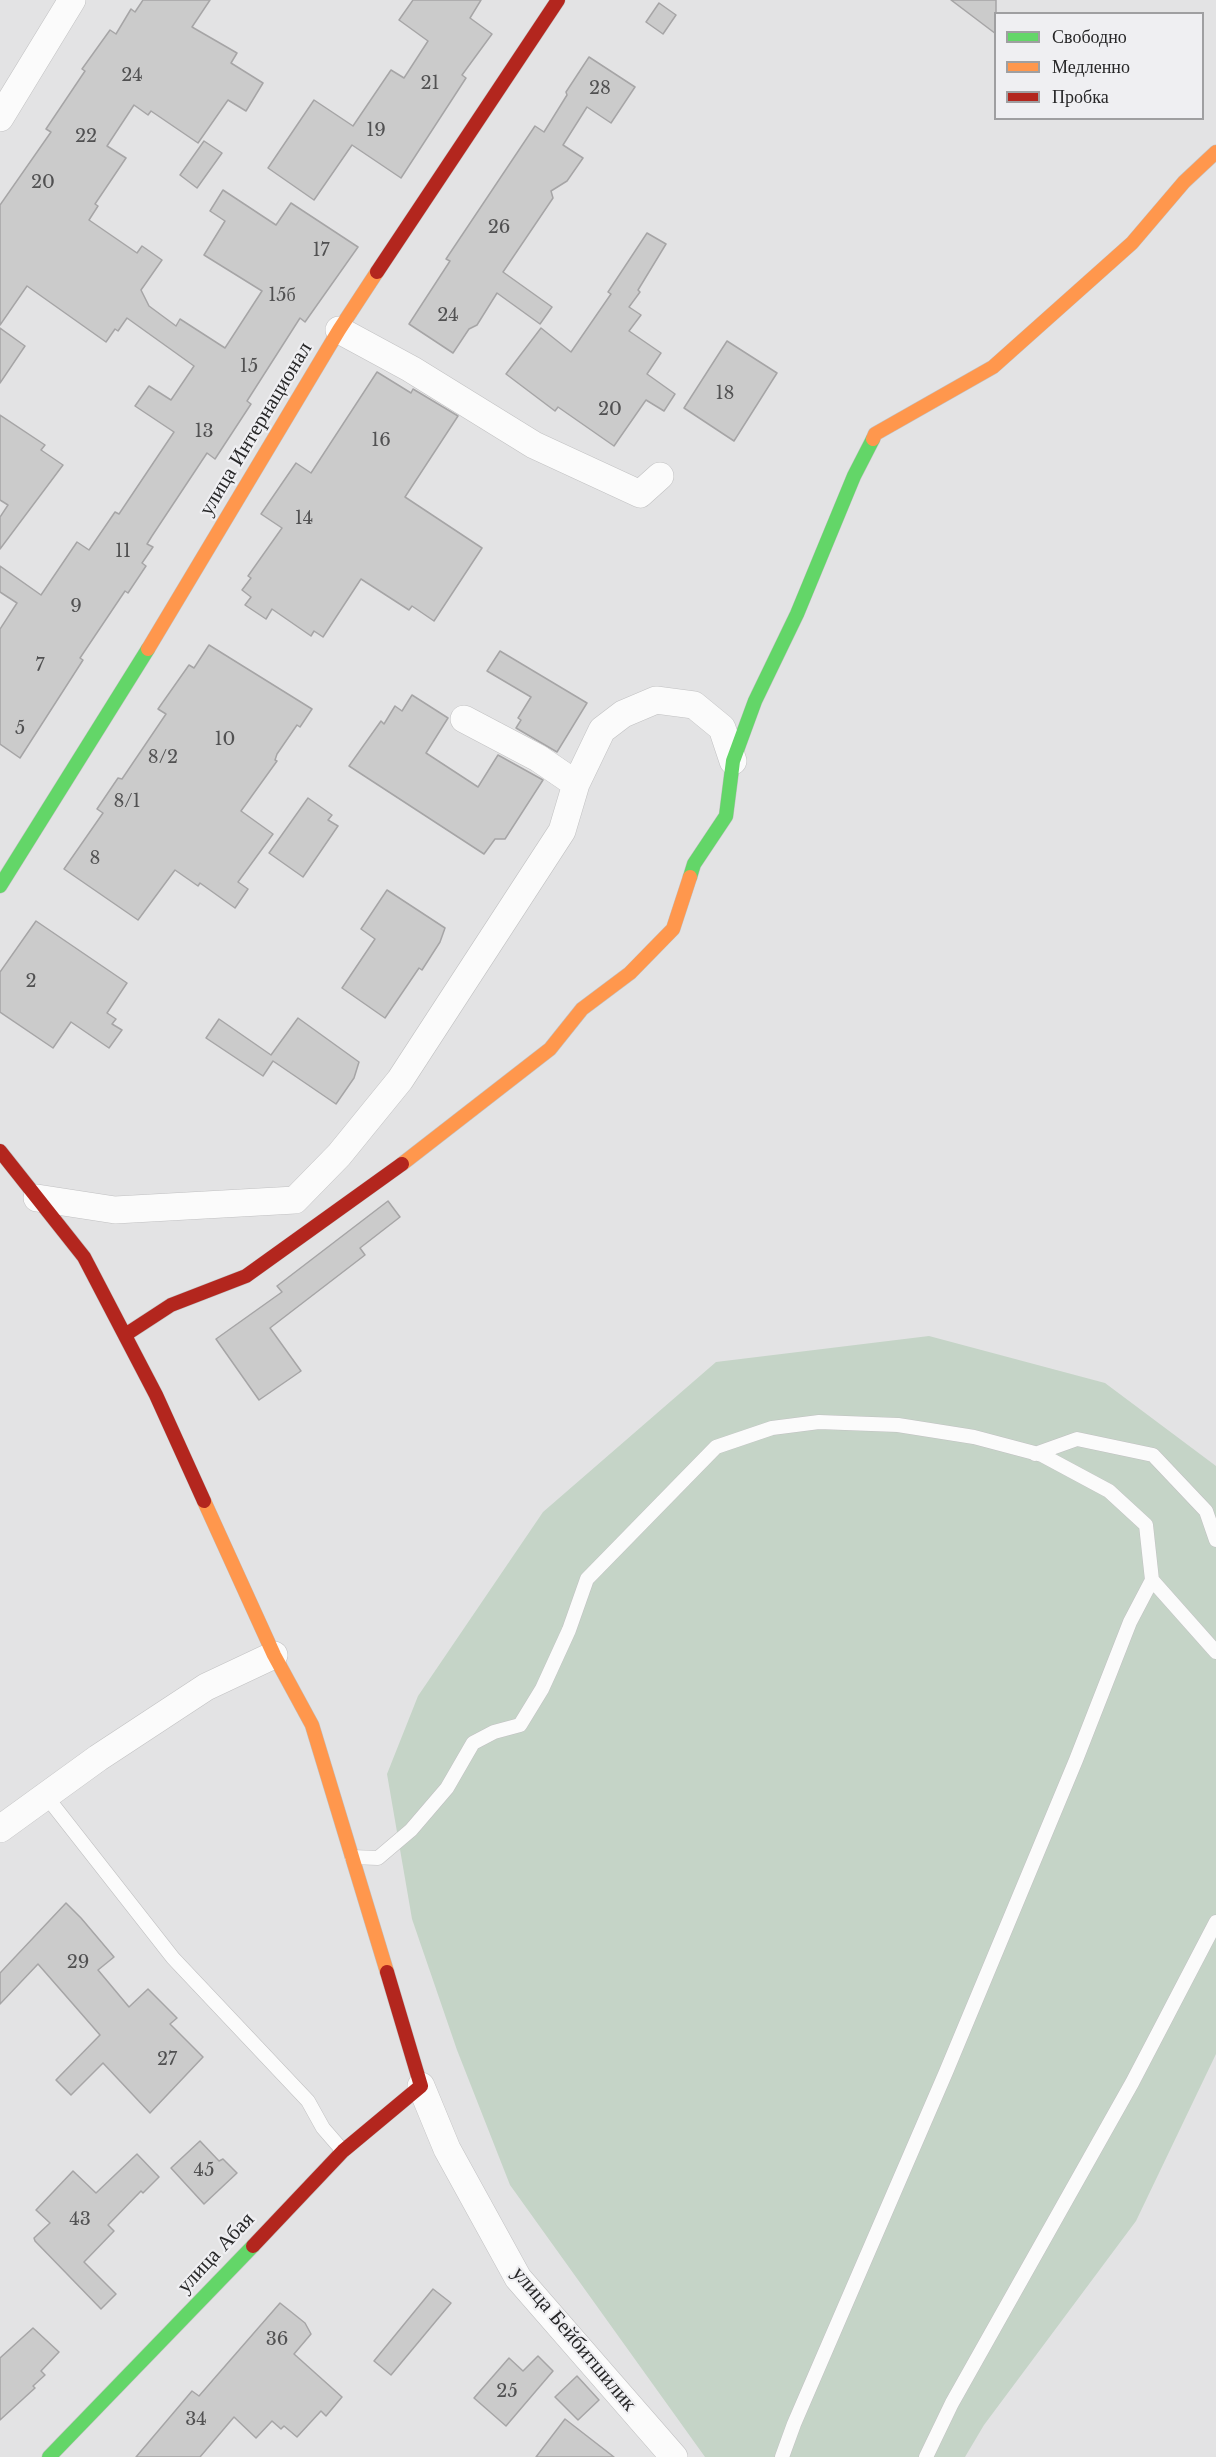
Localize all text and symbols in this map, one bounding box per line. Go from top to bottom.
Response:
legend [994,12,1204,120]
text: Свободно [1052,26,1127,48]
text: Медленно [1052,56,1130,78]
house number: 24 [121,65,143,87]
house number: 21 [420,73,440,95]
house number: 28 [589,78,611,100]
text: Пробка [1052,86,1109,108]
house number: 19 [366,120,386,142]
house number: 22 [75,126,97,148]
house number: 20 [31,172,55,194]
house number: 26 [488,217,510,239]
house number: 17 [312,240,330,262]
house number: 15б [268,285,296,307]
house number: 24 [437,305,459,327]
street label: улица Интернационал [194,338,318,520]
house number: 15 [240,356,258,378]
house number: 18 [716,383,734,405]
house number: 20 [598,399,622,421]
house number: 13 [194,421,214,443]
house number: 16 [371,430,391,452]
house number: 14 [295,508,313,530]
house number: 11 [115,541,131,563]
house number: 9 [70,596,82,618]
house number: 7 [35,655,45,677]
house number: 5 [15,718,25,740]
house number: 10 [215,729,235,751]
house number: 8/2 [148,747,178,769]
house number: 8/1 [113,791,141,813]
house number: 8 [90,848,100,870]
house number: 2 [25,971,37,993]
house number: 29 [67,1952,89,1974]
house number: 27 [157,2049,177,2071]
house number: 45 [194,2160,214,2182]
street label: улица Абая [172,2207,260,2299]
house number: 43 [69,2209,91,2231]
street label: улица Бейбитшилик [506,2262,642,2416]
house number: 36 [266,2329,288,2351]
house number: 25 [496,2381,518,2403]
house number: 34 [185,2409,207,2431]

